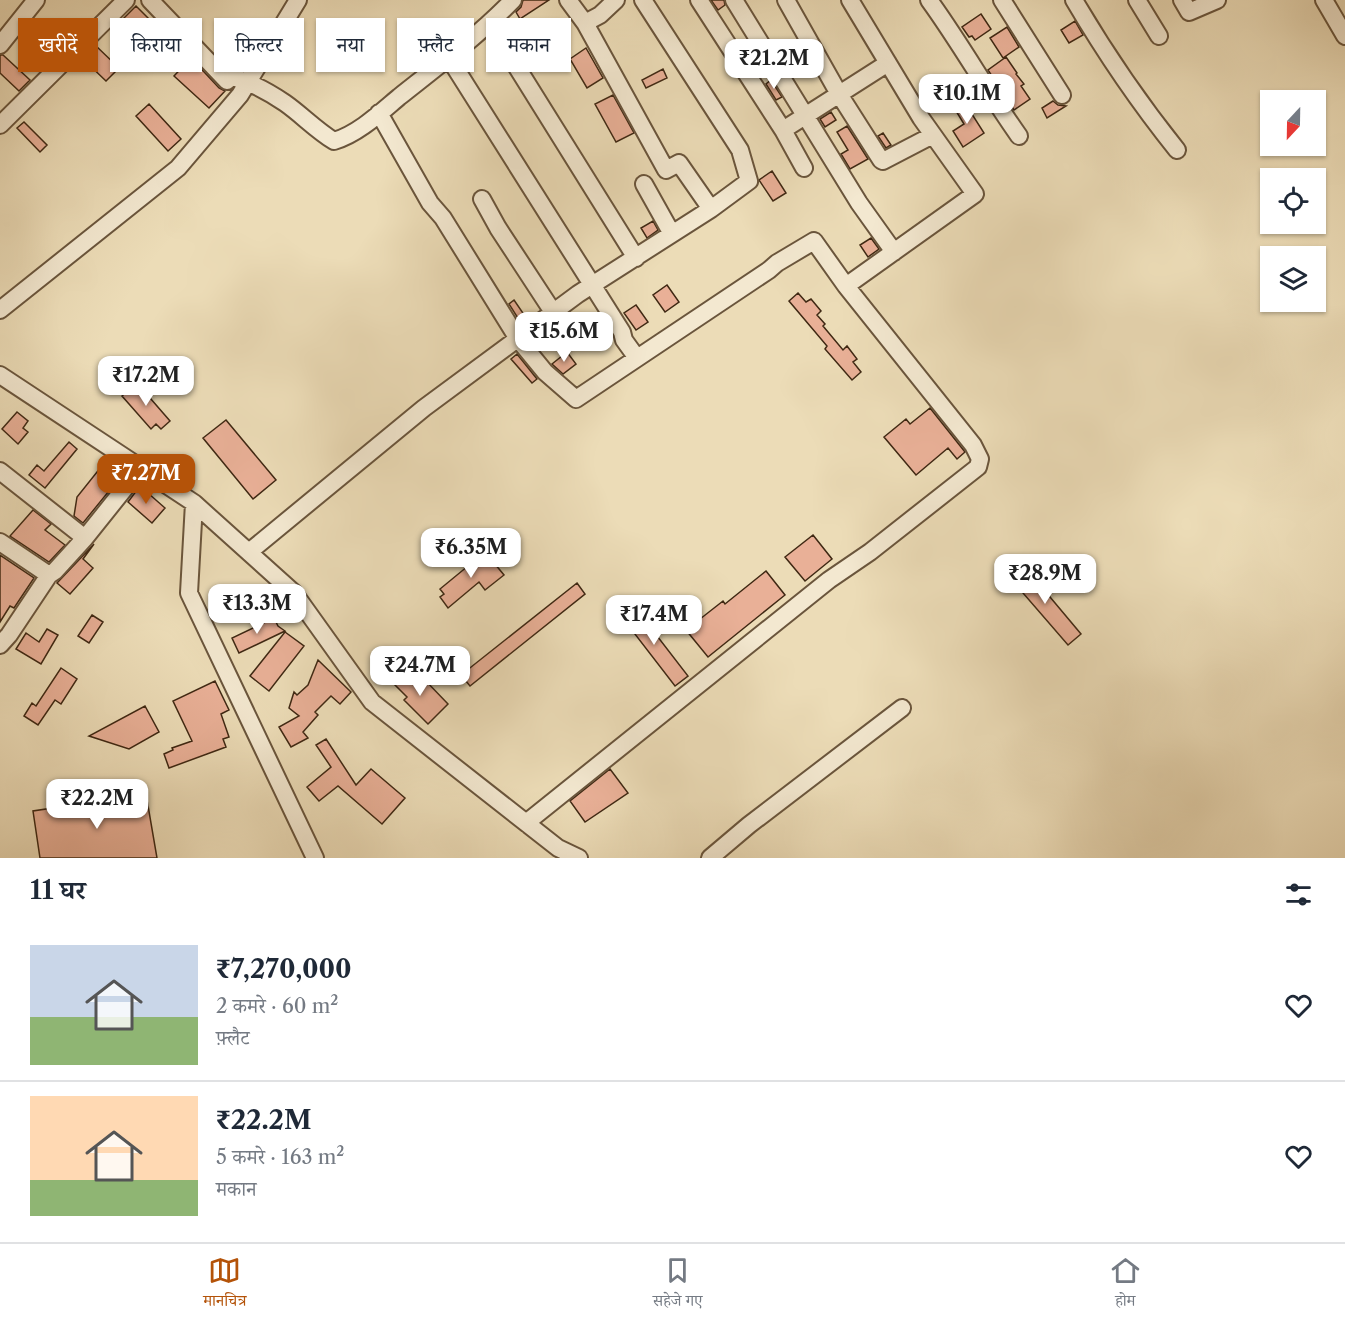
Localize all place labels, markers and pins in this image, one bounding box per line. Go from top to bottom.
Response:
pin: ₹21.2M [725,39,823,90]
pin: ₹10.1M [918,74,1016,125]
pin: ₹15.6M [515,312,613,363]
pin: ₹17.2M [97,356,195,407]
pin: ₹7.27M [97,454,195,505]
pin: ₹6.35M [422,528,520,579]
pin: ₹28.9M [996,554,1094,605]
pin: ₹13.3M [208,584,306,635]
pin: ₹17.4M [605,595,703,646]
pin: ₹24.7M [371,646,469,697]
pin: ₹22.2M [48,779,146,830]

